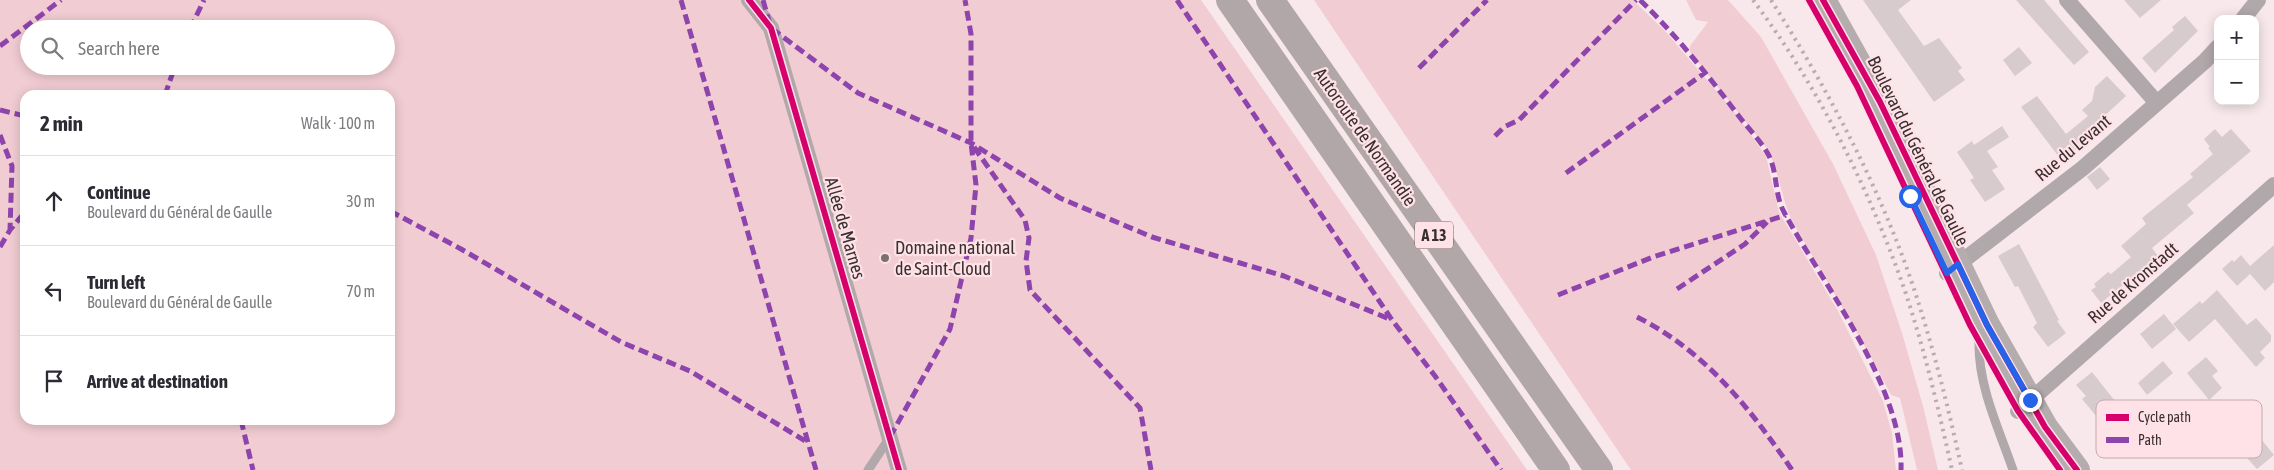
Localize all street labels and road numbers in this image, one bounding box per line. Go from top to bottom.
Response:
street label: Boulevard du Général de Gaulle [1863,53,1974,249]
street label: Autoroute de Normandie [1310,64,1421,210]
street label: Rue du Levant [2030,110,2115,185]
street label: Allée de Marnes [821,174,870,281]
road number: A 13 [1415,222,1453,248]
street label: Rue de Kronstadt [2083,238,2182,327]

